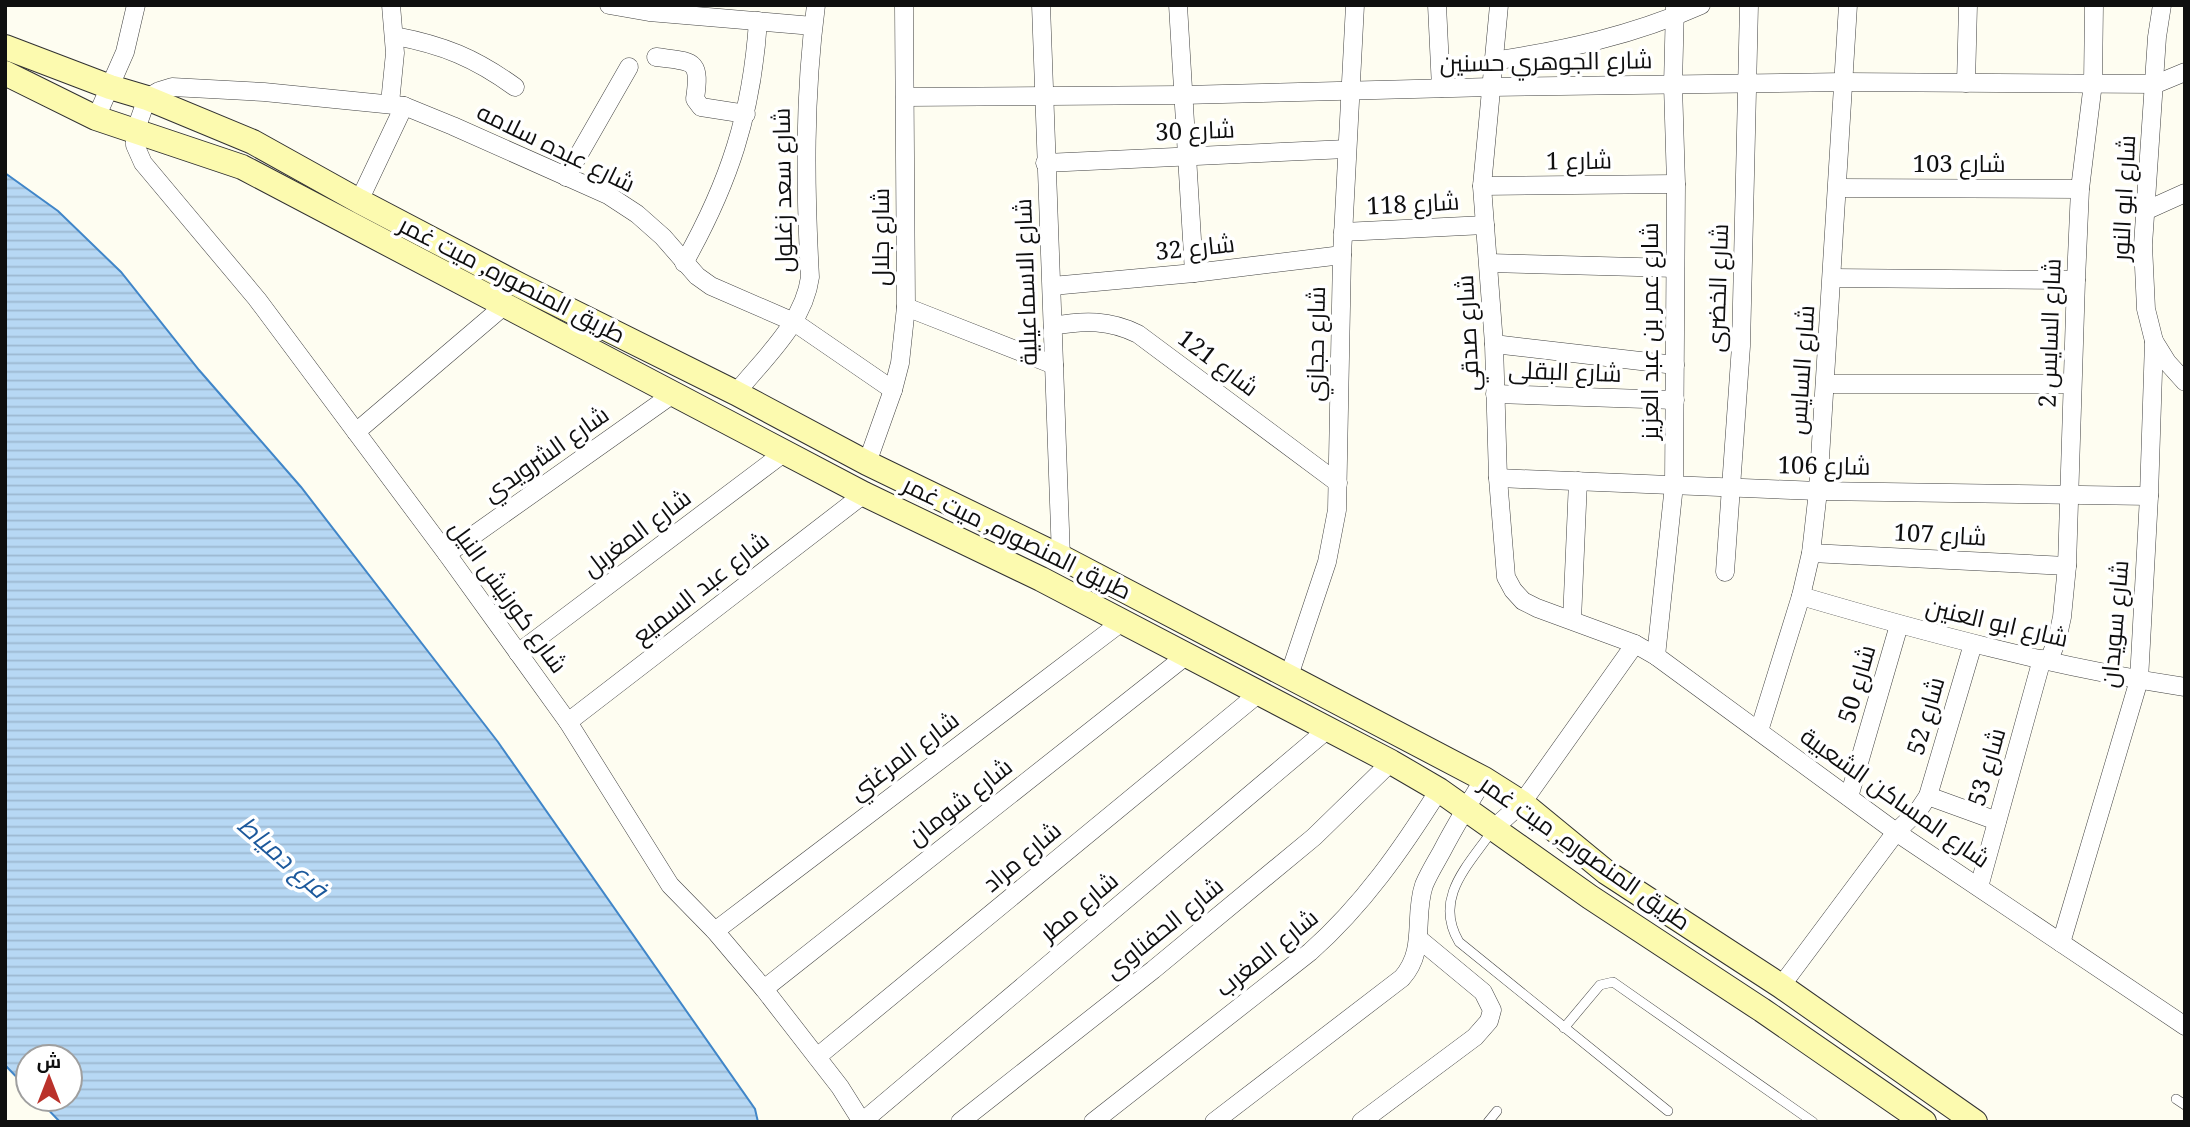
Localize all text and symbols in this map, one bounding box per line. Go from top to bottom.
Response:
street label: شارع الجوهري حسنين [1439,42,1653,82]
street label: شارع عبده سلامه [472,94,641,200]
street label: شارع سعد زغلول [764,107,800,273]
street label: شارع 30 [1155,112,1235,148]
street label: شارع ابو النور [2103,134,2143,264]
street label: شارع 1 [1546,142,1612,178]
street label: شارع 103 [1913,146,2005,180]
street label: شارع 118 [1366,184,1460,222]
street label: شارع جلال [863,188,897,286]
street label: شارع الاسماعيلية [1005,198,1045,366]
street label: طريق المنصوره, ميت غمر [392,206,632,350]
street label: شارع عمر بن عبد العزيز [1632,222,1666,442]
street label: شارع الخضرى [1698,223,1736,353]
street label: شارع 32 [1154,226,1236,268]
street label: شارع السايس 2 [2029,258,2069,408]
street label: شارع صدقي [1447,274,1490,392]
street label: شارع حجازي [1297,286,1335,402]
street label: شارع السايس [1780,304,1822,436]
street label: شارع 121 [1171,321,1266,404]
street label: شارع البقلى [1508,352,1622,390]
street label: شارع الشرويدي [475,397,617,511]
street label: شارع 106 [1777,447,1871,483]
street label: طريق المنصوره, ميت غمر [896,466,1137,606]
street label: شارع المغربل [575,480,698,584]
street label: شارع كورنيش النيل [442,513,576,680]
street label: شارع 107 [1893,515,1987,553]
street label: شارع عبد السميع [625,523,776,651]
street label: شارع سويدان [2091,559,2137,689]
street label: شارع ابو العنين [1923,589,2072,655]
street label: شارع 50 [1829,641,1883,727]
street label: شارع 52 [1898,673,1952,759]
street label: شارع المرغني [841,702,967,810]
street label: شارع المساكن الشعبية [1794,719,1997,876]
street label: شارع 53 [1959,724,2013,810]
street label: شارع شومان [900,749,1019,853]
street label: طريق المنصوره, ميت غمر [1472,765,1698,937]
water label: فرع دمياط [230,807,338,908]
street label: شارع مراد [975,813,1068,899]
street label: شارع مطر [1030,863,1125,951]
street label: شارع الحفناوى [1097,869,1230,986]
street label: شارع المغرب [1208,900,1325,1004]
north arrow [14,1043,84,1113]
text: ش [37,1048,61,1074]

